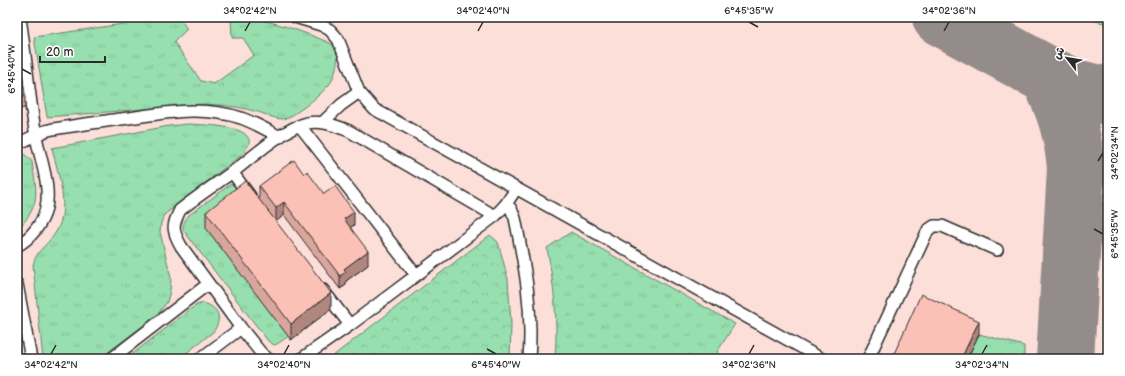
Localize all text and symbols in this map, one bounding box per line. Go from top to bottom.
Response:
text: 34°02'42"N [223,5,277,17]
text: 34°02'40"N [456,5,510,17]
text: 6°45'35"W [724,5,774,17]
text: 34°02'36"N [922,5,976,17]
scale bar [40,38,105,64]
north arrow [1047,38,1087,78]
text: 6°45'40"W [6,44,18,94]
text: 20 m [46,45,73,60]
text: ش [1050,45,1068,62]
text: 34°02'34"N [1109,126,1121,180]
text: 6°45'35"W [1109,209,1121,259]
text: 34°02'42"N [24,359,78,371]
text: 34°02'40"N [257,359,311,371]
text: 6°45'40"W [471,359,521,371]
text: 34°02'36"N [722,359,776,371]
text: 34°02'34"N [955,359,1009,371]

